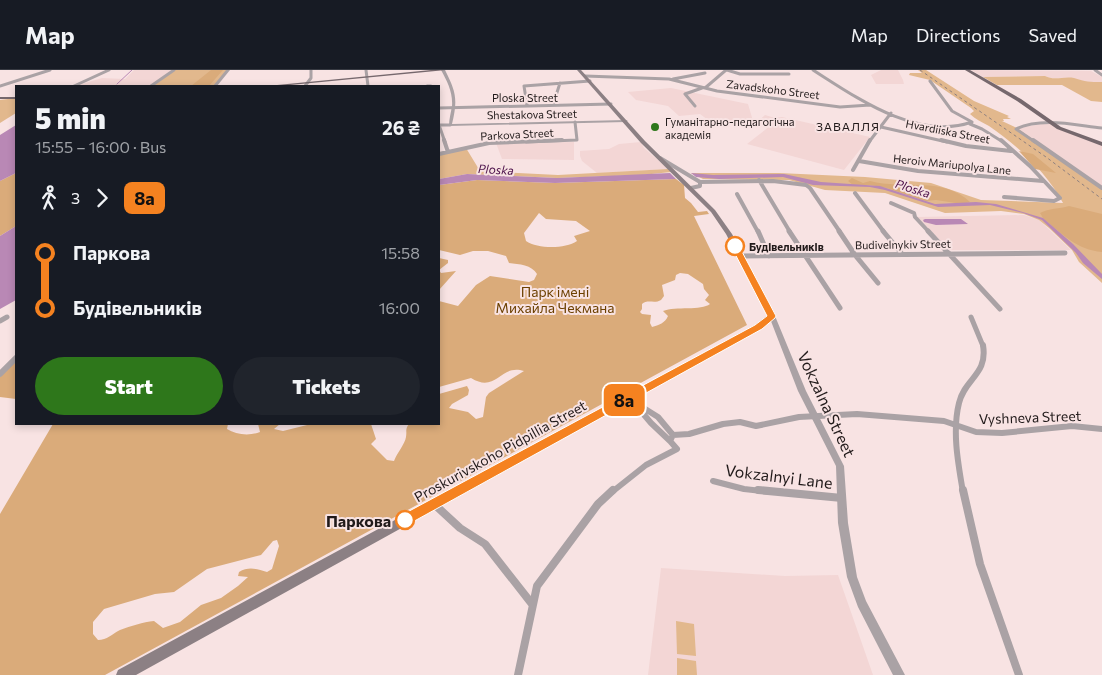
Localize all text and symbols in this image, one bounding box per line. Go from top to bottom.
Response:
text: Map [25,20,75,49]
text: Map [851,24,888,46]
text: Directions [916,24,1000,46]
text: Saved [1028,24,1077,46]
street label: Zavadskoho Street [726,77,821,101]
street label: Ploska Street [492,91,559,104]
text: 5 min [35,101,106,135]
street label: Shestakova Street [487,107,578,121]
place label: Гуманітарно-педагогічна академія [665,115,795,141]
text: 26 ₴ [382,116,420,139]
street label: Hvardiiska Street [905,116,992,146]
district label: ЗАВАЛЛЯ [816,119,880,133]
marker: Гуманітарно-педагогічна академія [649,121,661,133]
street label: Parkova Street [480,126,555,142]
text: 15:55 – 16:00 · Bus [35,137,166,156]
street label: Heroiv Mariupolya Lane [892,151,1012,177]
water label: Ploska [478,161,514,177]
water label: Ploska [894,176,932,200]
icon: walk [35,184,63,212]
icon: forward [88,184,116,212]
text: 8а [134,187,155,209]
text: 3 [71,188,80,207]
marker: Будівельників [725,236,745,256]
street label: Budivelnykiv Street [855,237,952,251]
place label: Будівельників [749,240,824,253]
text: Паркова [73,241,150,264]
text: 15:58 [381,243,420,262]
park label: Парк імені Михайла Чекмана [496,283,615,316]
text: Будівельників [73,296,202,319]
text: 16:00 [379,298,420,317]
street label: Vokzalna Street [794,348,860,460]
button: Start [35,357,223,415]
button: Tickets [233,357,420,415]
line badge: 8а [602,384,646,416]
text: 8а [614,389,634,411]
street label: Proskurivskoho Pidpillia Street [411,396,589,505]
street label: Vyshneva Street [978,407,1082,427]
street label: Vokzalnyi Lane [724,460,834,492]
marker: Паркова [395,510,415,530]
place label: Паркова [326,511,391,530]

